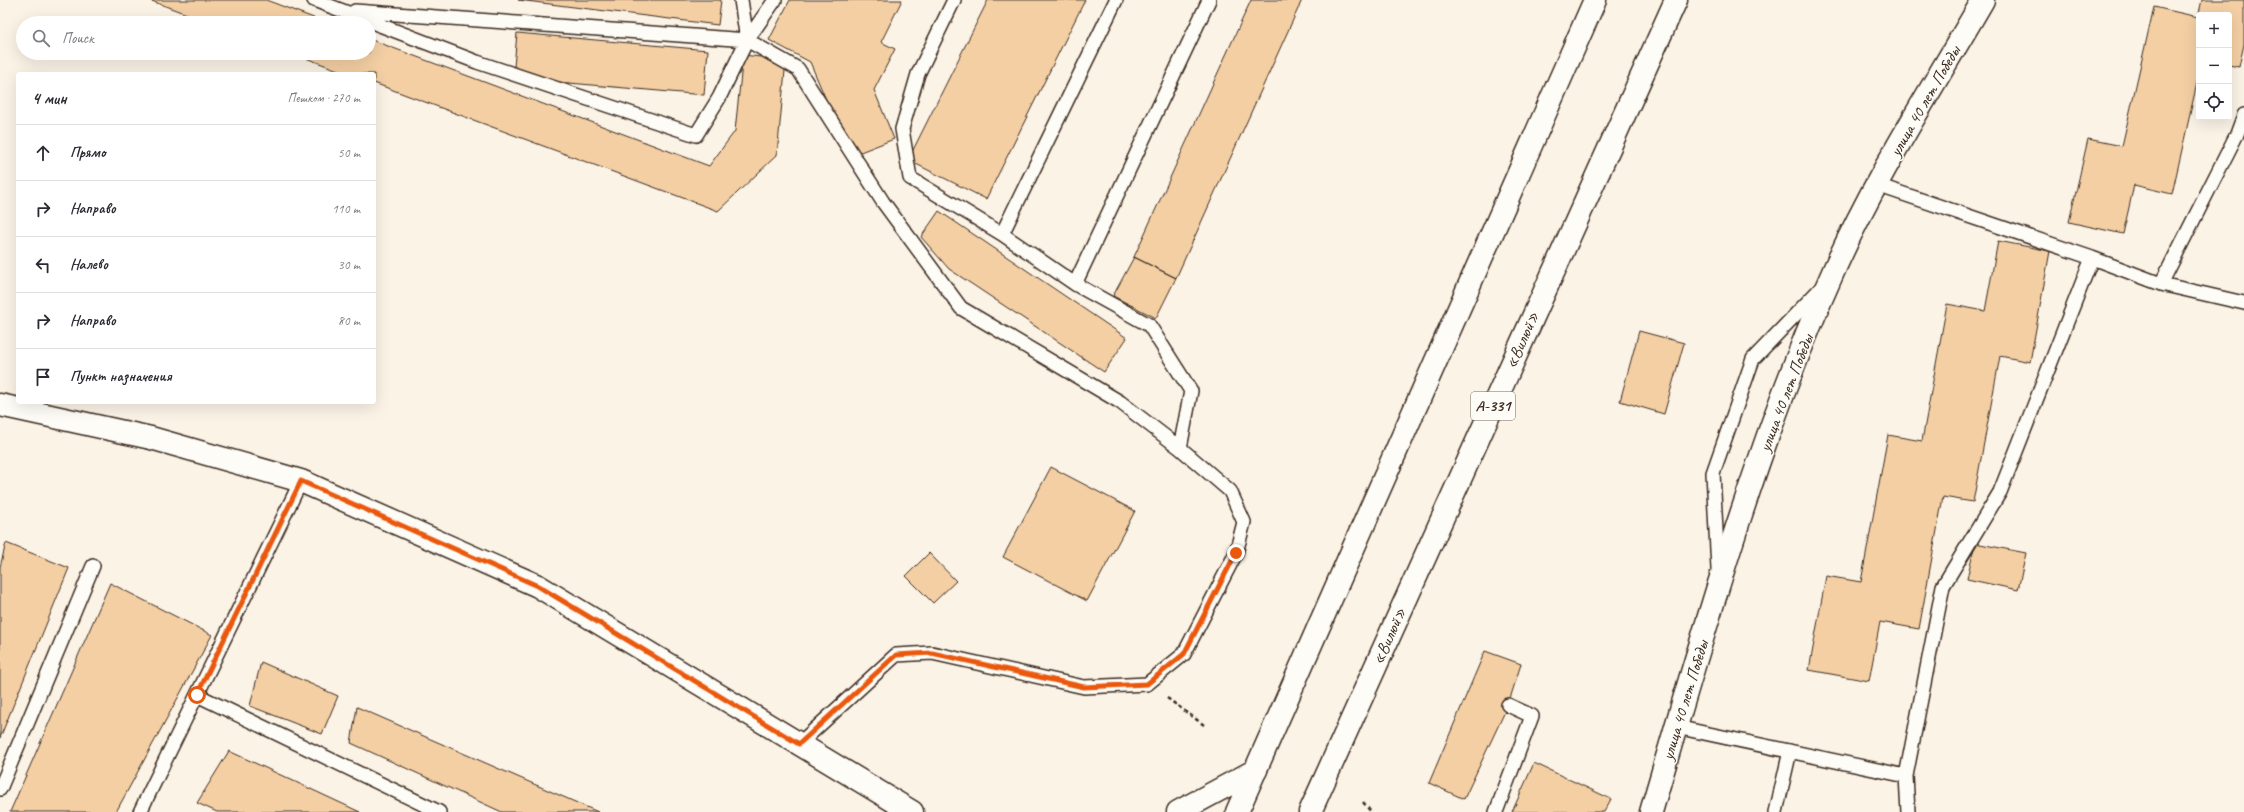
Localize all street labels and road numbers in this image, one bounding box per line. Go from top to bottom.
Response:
street label: улица 40 лет Победы [1884,40,1966,161]
street label: «Вилюй» [1500,308,1544,372]
street label: улица 40 лет Победы [1754,329,1819,456]
road number: А-331 [1471,392,1515,420]
street label: «Вилюй» [1367,604,1411,668]
street label: улица 40 лет Победы [1657,636,1714,763]

